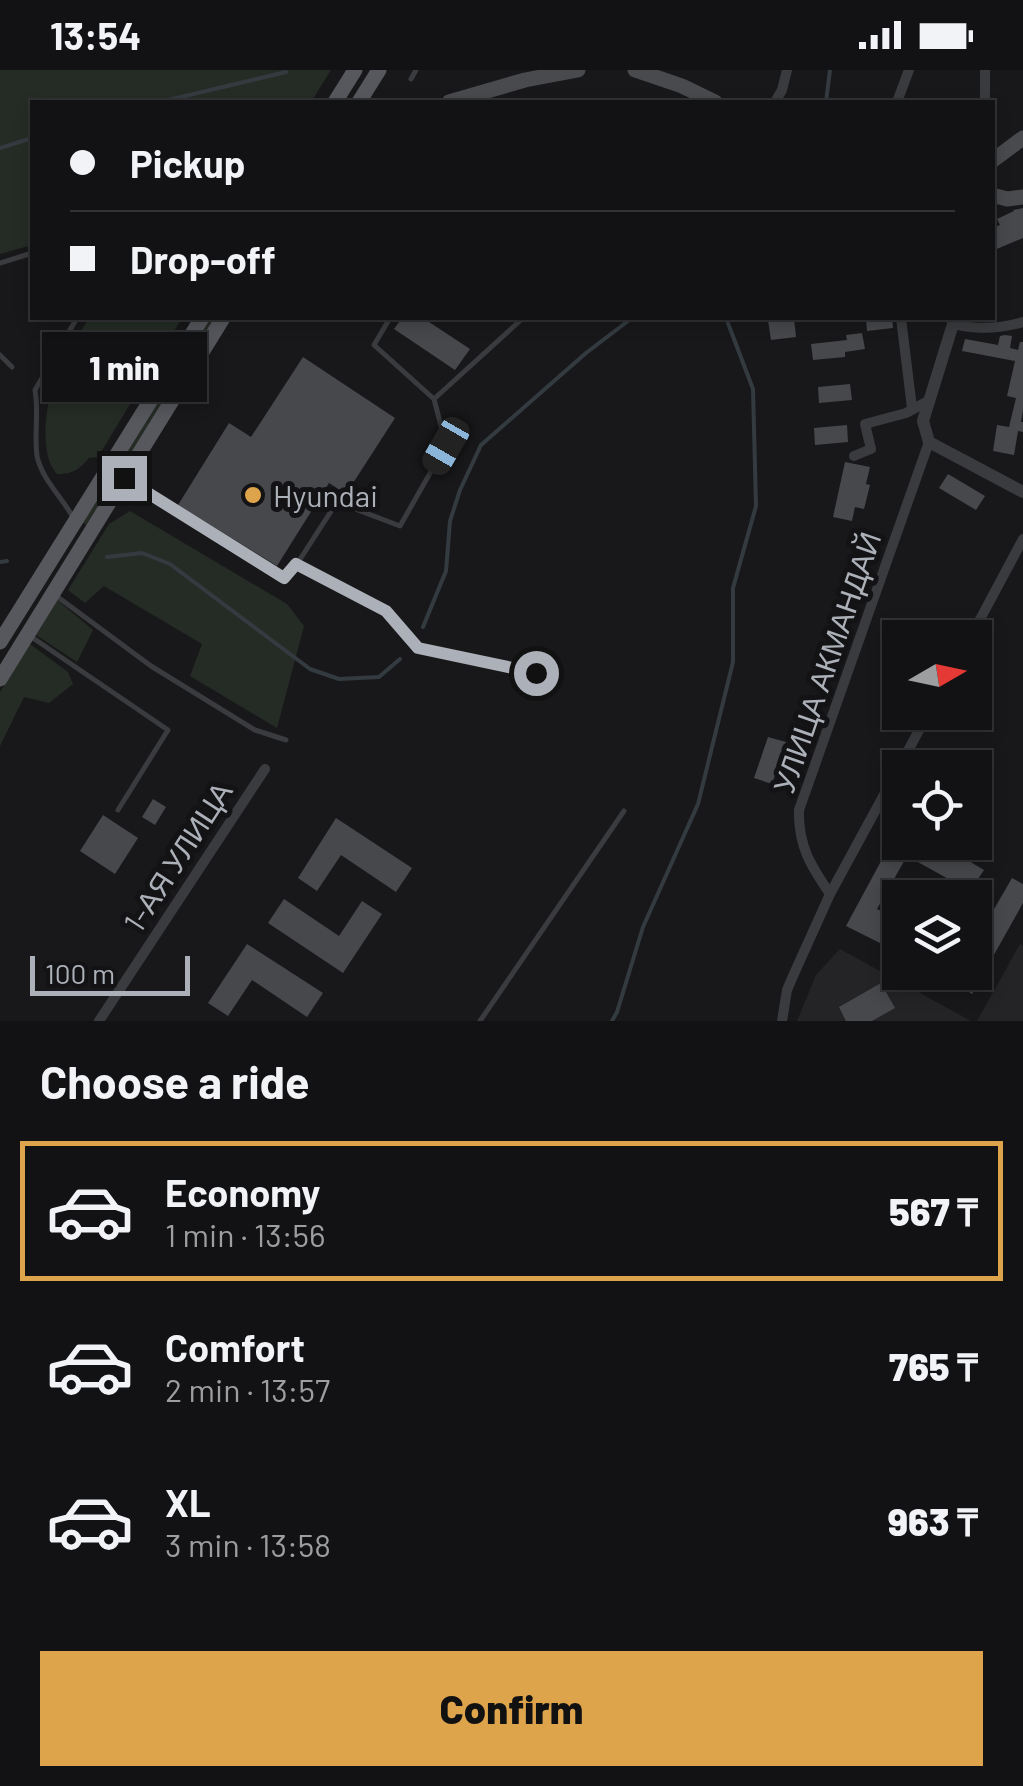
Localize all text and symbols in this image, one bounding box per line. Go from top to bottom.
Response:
text: 13:54 [50,12,141,58]
text: Pickup [130,140,245,186]
text: Drop-off [130,236,276,282]
callout: 1 min [42,333,206,403]
text: 1 min [89,348,160,386]
car [418,413,474,479]
route end [102,456,147,501]
place label: Hyundai [273,477,378,513]
marker: Hyundai [242,484,264,506]
street label: УЛИЦА АКМАНДАЙ [764,527,888,797]
north arrow [882,620,992,730]
map controls [882,620,992,990]
route start [514,651,559,696]
button: locate [882,750,992,860]
street label: 1-АЯ УЛИЦА [115,774,239,938]
button: layers [882,880,992,990]
scale bar [30,951,190,996]
text: 100 m [45,956,115,990]
text: Choose a ride [40,1054,310,1108]
icon: car [45,1166,135,1256]
text: Economy [165,1169,320,1215]
text: 567 ₸ [889,1188,978,1234]
text: 1 min · 13:56 [165,1215,325,1253]
icon: car [45,1321,135,1411]
text: Comfort [165,1324,305,1370]
text: 765 ₸ [889,1343,978,1389]
text: 2 min · 13:57 [165,1370,330,1408]
icon: car [45,1476,135,1566]
text: XL [165,1479,211,1525]
text: 963 ₸ [888,1498,978,1544]
text: 3 min · 13:58 [165,1525,331,1563]
button: Confirm [40,1651,983,1766]

